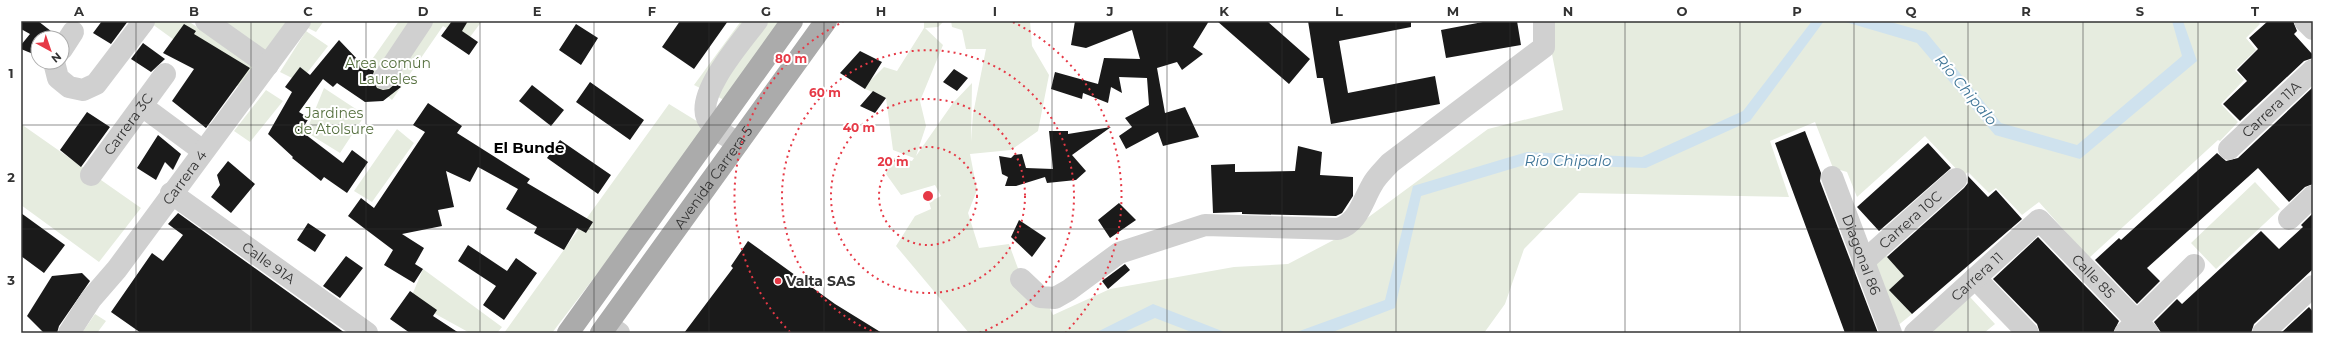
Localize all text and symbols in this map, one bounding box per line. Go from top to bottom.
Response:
text: A [73,3,85,19]
text: B [189,3,199,19]
text: C [303,3,313,19]
text: D [418,3,429,19]
text: E [533,3,542,19]
text: F [648,3,656,19]
text: G [761,3,771,19]
text: H [876,3,886,19]
text: I [993,3,997,19]
text: J [1105,3,1114,19]
text: K [1219,3,1229,19]
text: L [1335,3,1343,19]
text: M [1447,3,1459,19]
text: N [1563,3,1573,19]
text: O [1677,3,1688,19]
text: P [1792,3,1802,19]
text: Q [1906,3,1917,19]
text: R [2021,3,2031,19]
text: S [2136,3,2144,19]
text: T [2251,3,2259,19]
north arrow [30,30,70,70]
text: N [49,49,64,66]
water label: Río Chipalo [1931,50,2002,129]
text: 80 m [775,51,807,66]
park label: Area común Laureles [345,54,431,88]
text: 1 [8,65,14,81]
street label: Carrera 11A [2238,76,2305,141]
text: 60 m [809,85,841,100]
street label: Carrera 3C [100,90,157,159]
park label: Jardines de Atolsure [294,104,374,138]
text: 40 m [843,120,875,135]
street label: Avenida Carrera 5 [670,122,757,232]
district label: El Bunde [494,138,564,157]
street label: Carrera 4 [158,146,211,208]
water label: Río Chipalo [1525,151,1611,170]
text: 20 m [877,154,909,169]
text: 2 [7,169,15,185]
street label: Carrera 10C [1875,187,1946,253]
centre of rings [921,189,935,203]
street label: Diagonal 86 [1838,212,1885,298]
street label: Calle 91A [238,238,300,288]
street label: Carrera 11 [1947,248,2007,305]
street label: Calle 85 [2068,250,2119,302]
text: 3 [6,272,15,288]
place label: Valta SAS [785,272,856,290]
marker: Valta SAS [773,276,783,286]

